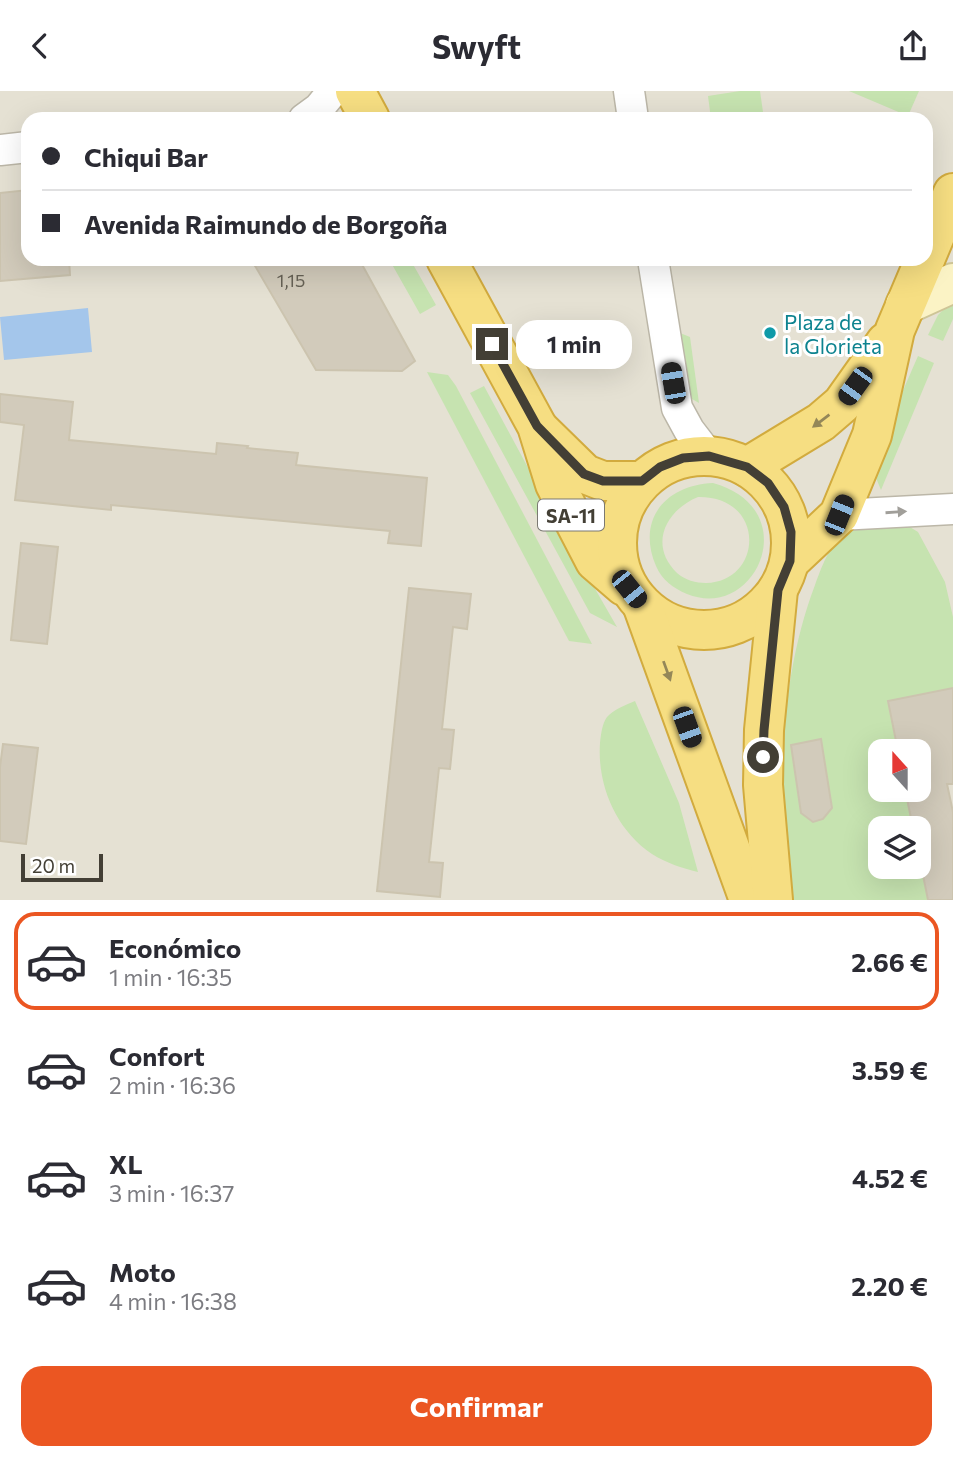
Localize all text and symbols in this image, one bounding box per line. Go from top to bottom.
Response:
text: Swyft [432,26,521,66]
icon: back [21,27,59,65]
icon: share [894,27,932,65]
text: Chiqui Bar [84,141,208,172]
text: Avenida Raimundo de Borgoña [84,208,448,239]
house number: 1,15 [277,269,305,291]
place label: Plaza de la Glorieta [784,309,882,358]
callout: 1 min [516,320,632,369]
marker: Plaza de la Glorieta [762,325,778,341]
route end [476,328,508,360]
text: 1 min [547,330,601,358]
car [660,360,687,406]
car [835,363,876,409]
one-way arrow [813,413,831,428]
car [822,492,857,538]
road number: SA-11 [538,499,604,531]
one-way arrow [885,507,907,518]
car [608,566,651,612]
one-way arrow [661,661,672,682]
car [670,704,705,750]
north arrow [868,739,931,801]
map controls [868,739,931,879]
route start [747,741,779,773]
button: layers [868,816,931,879]
scale bar [21,851,103,883]
text: 20 m [32,854,75,877]
icon: car [25,930,88,993]
text: Económico [109,932,241,963]
text: 2.66 € [851,946,928,977]
text: 1 min · 16:35 [109,963,232,991]
icon: car [25,1038,88,1101]
text: Confort [109,1040,205,1071]
text: 3.59 € [852,1054,928,1085]
text: 2 min · 16:36 [109,1071,236,1099]
icon: car [25,1146,88,1209]
text: XL [109,1148,143,1179]
text: 4.52 € [852,1162,928,1193]
text: 3 min · 16:37 [109,1179,234,1207]
icon: car [25,1254,88,1317]
text: Moto [109,1256,176,1287]
text: 2.20 € [851,1270,928,1301]
text: 4 min · 16:38 [109,1287,237,1315]
button: Confirmar [21,1366,932,1446]

